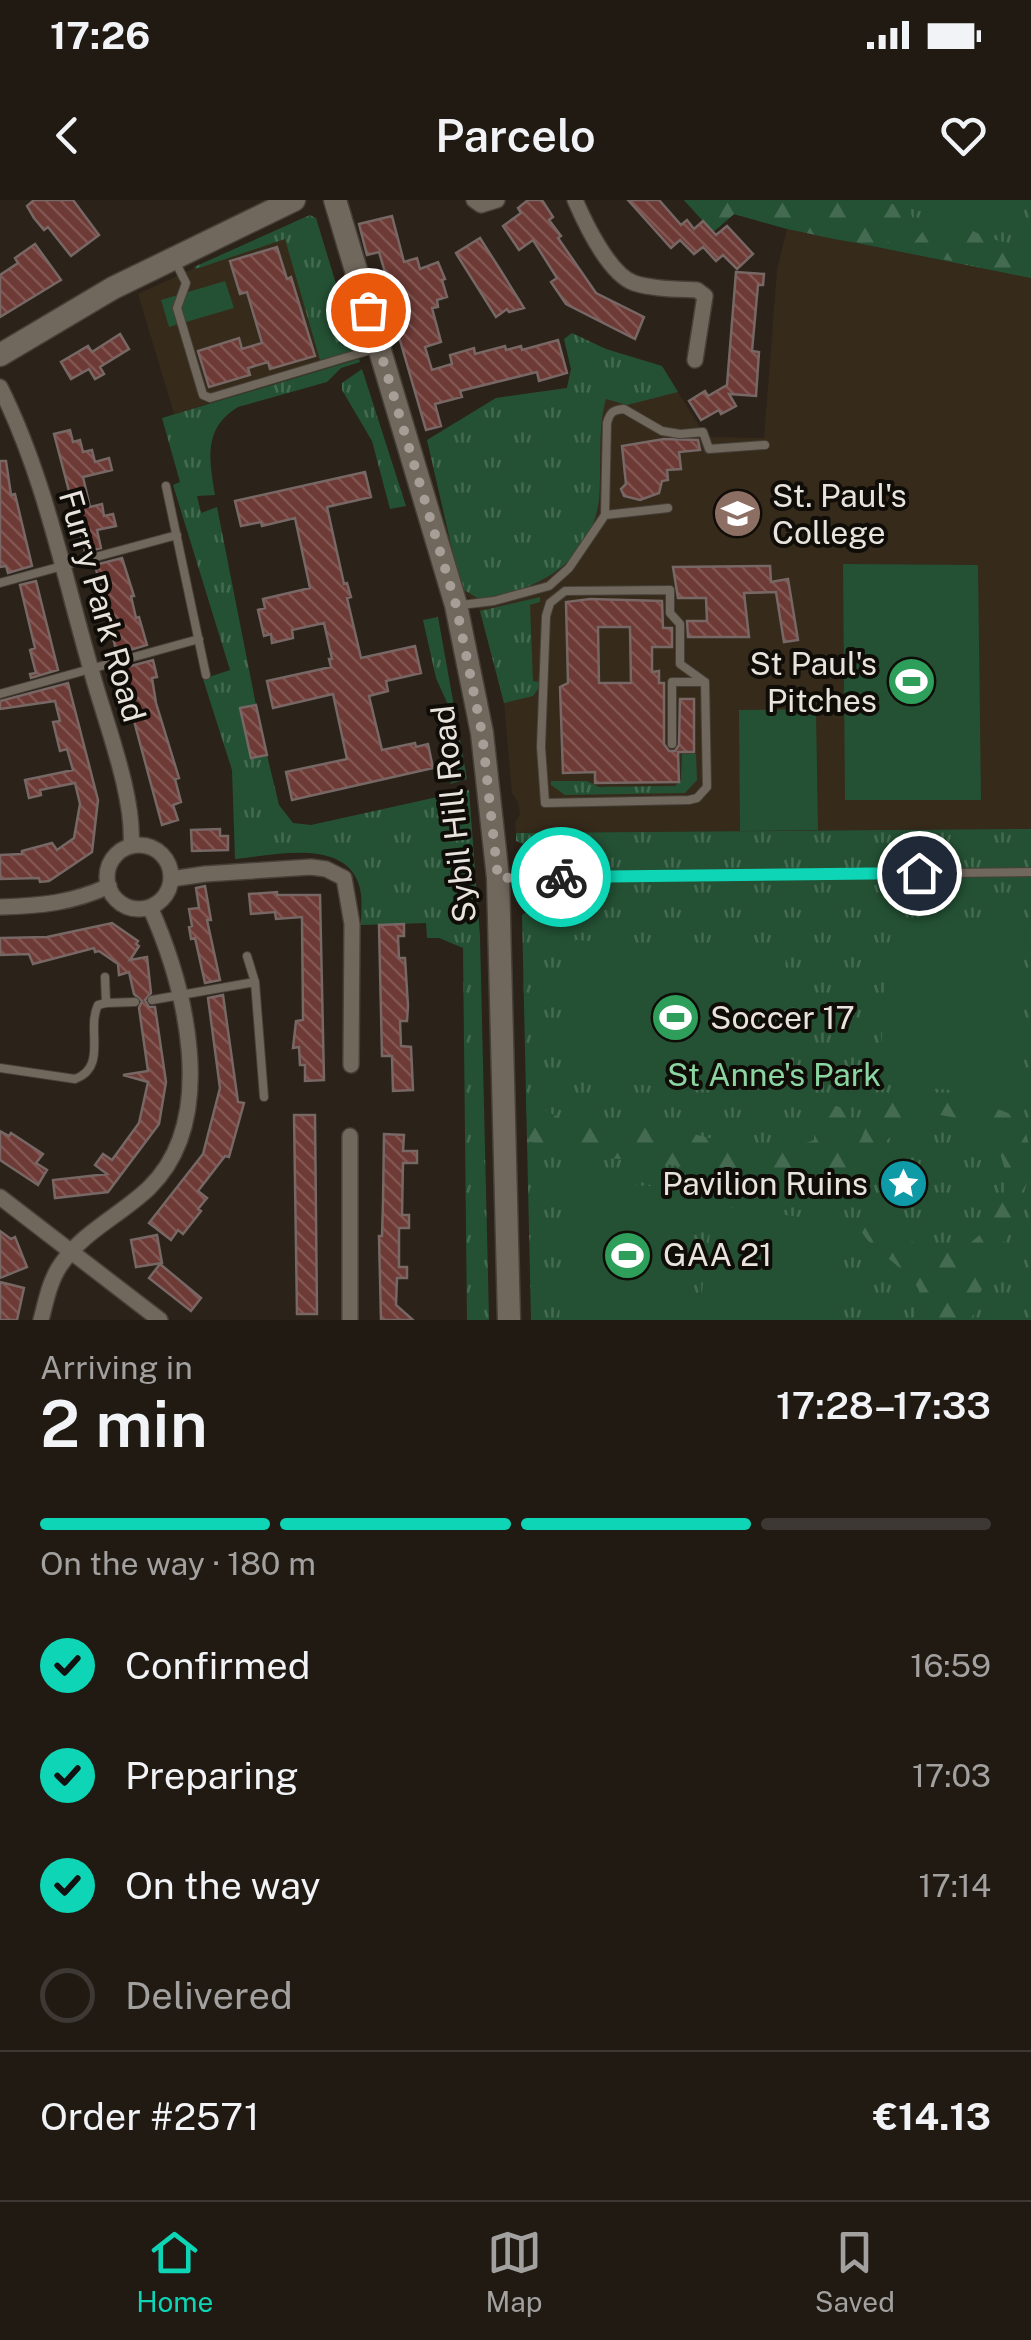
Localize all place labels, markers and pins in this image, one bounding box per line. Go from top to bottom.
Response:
pin [326,268,411,353]
place label: St. Paul's College [772,477,907,551]
school or university icon: St. Paul's College [711,488,763,540]
place label: St Paul's Pitches [749,645,877,719]
sports icon: St Paul's Pitches [886,656,938,708]
pin [877,831,962,916]
sports icon: Soccer 17 [649,992,701,1044]
place label: Soccer 17 [710,999,855,1036]
place icon: Pavilion Ruins [877,1158,929,1210]
place label: Pavilion Ruins [662,1165,868,1202]
sports icon: GAA 21 [602,1229,654,1281]
place label: GAA 21 [663,1236,772,1273]

